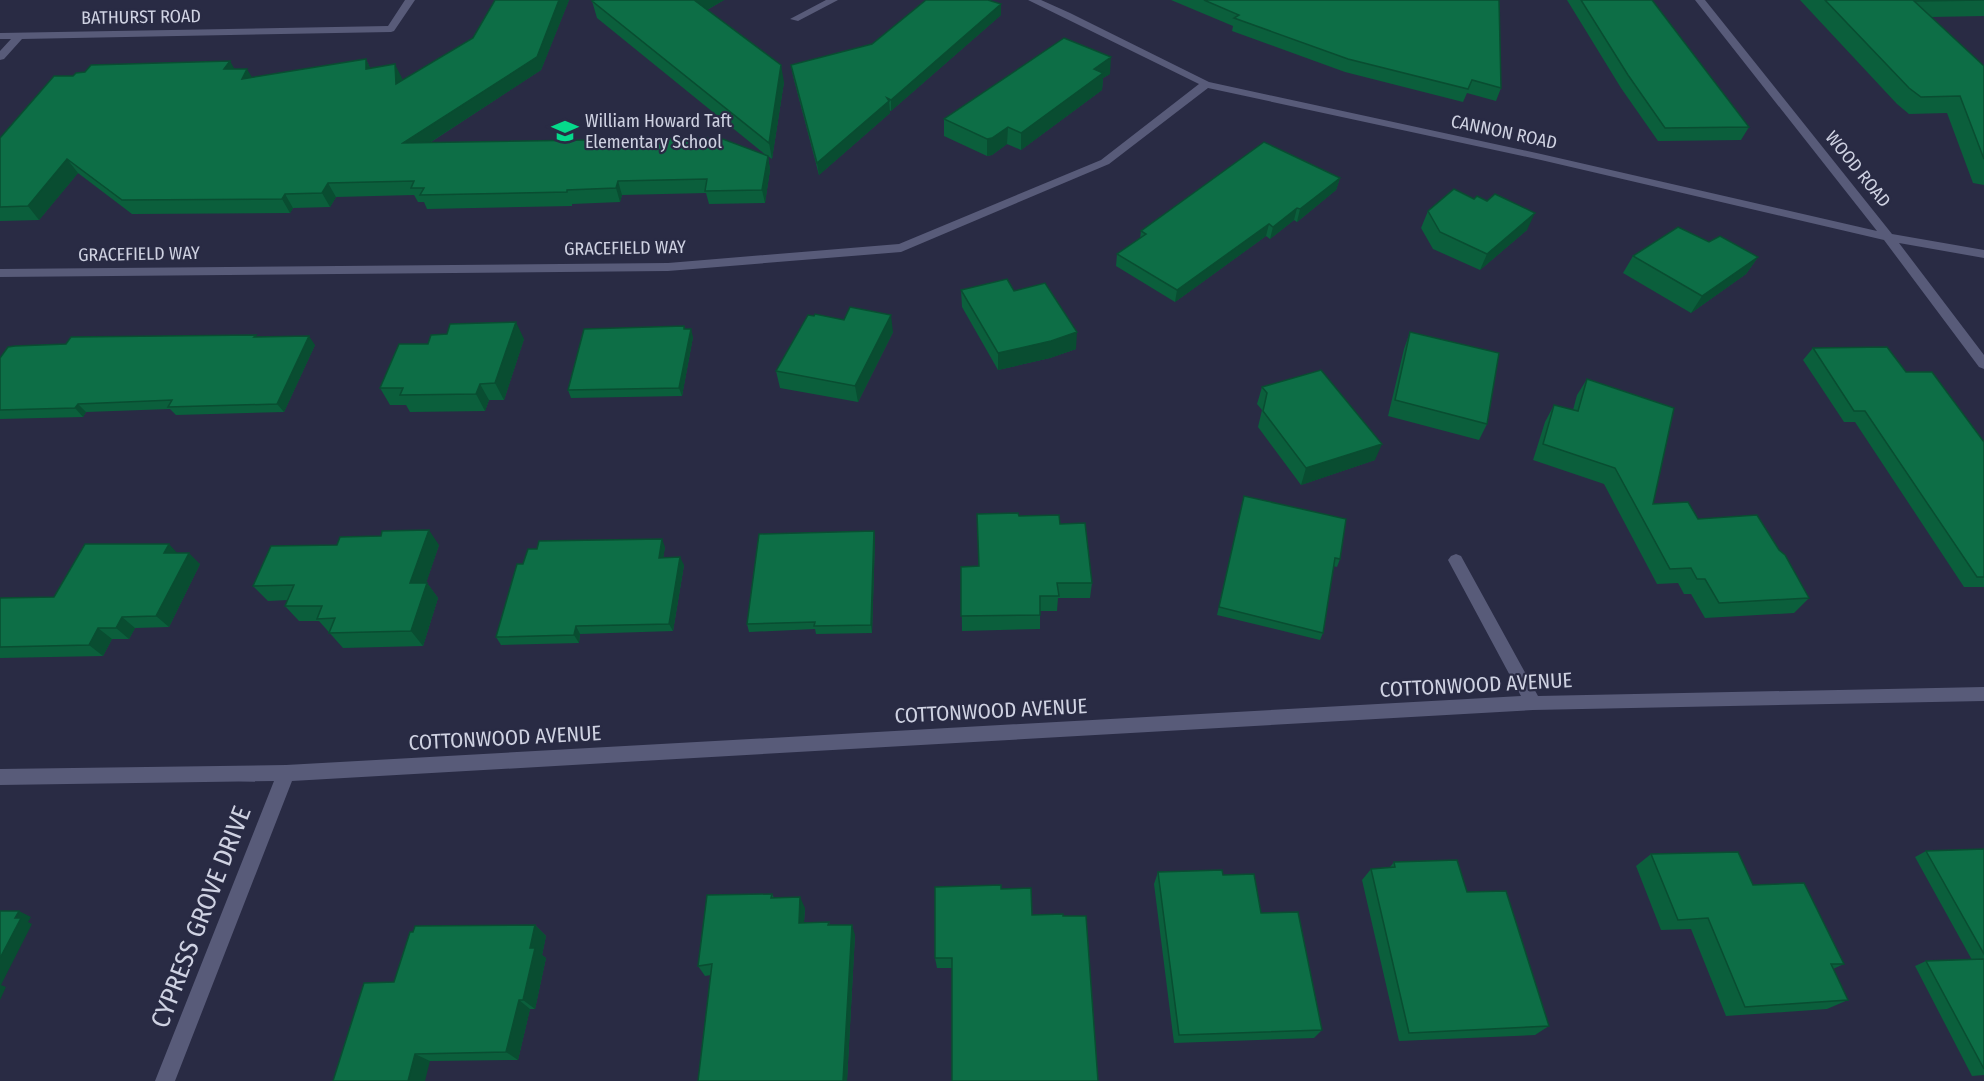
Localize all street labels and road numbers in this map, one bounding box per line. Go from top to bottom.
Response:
street label: BATHURST ROAD [81,5,201,29]
street label: CANNON ROAD [1449,110,1559,154]
street label: WOOD ROAD [1821,127,1895,211]
street label: GRACEFIELD WAY [564,236,686,260]
street label: GRACEFIELD WAY [78,242,200,266]
street label: COTTONWOOD AVENUE [1379,667,1573,703]
street label: COTTONWOOD AVENUE [894,693,1088,729]
street label: COTTONWOOD AVENUE [408,720,602,756]
street label: CYPRESS GROVE DRIVE [144,802,258,1032]

